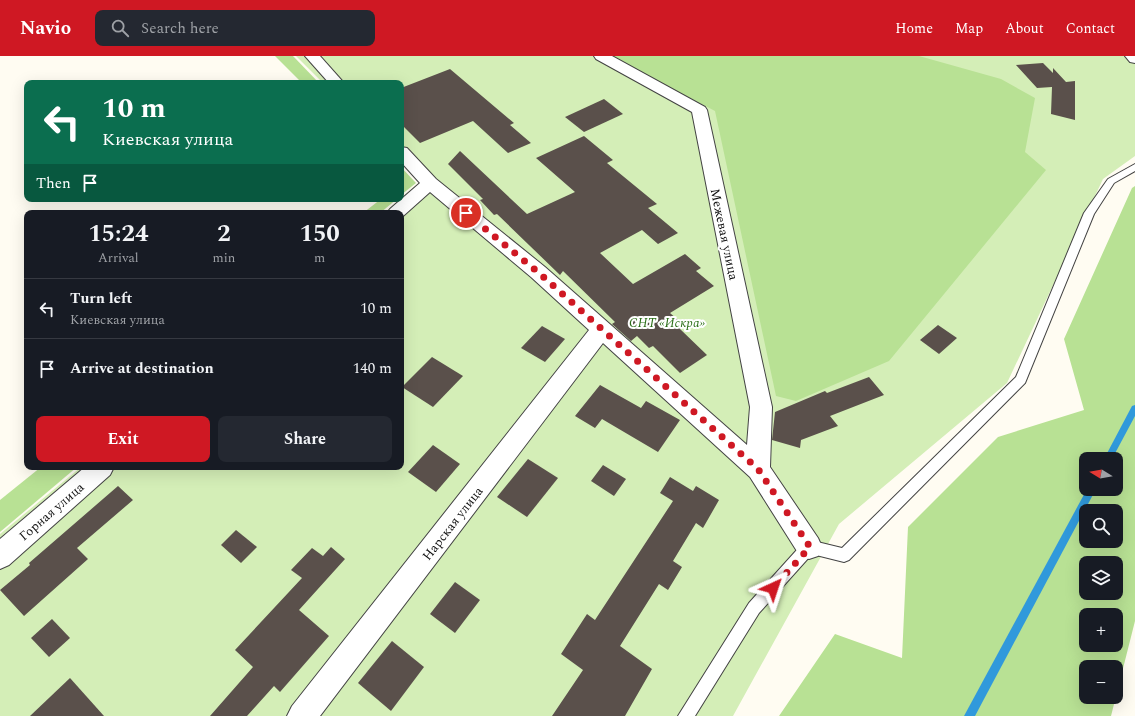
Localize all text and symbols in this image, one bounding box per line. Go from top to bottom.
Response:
search box [95,10,375,46]
text: Navio [20,14,71,43]
icon: search [109,17,131,39]
text: Search here [141,17,219,40]
text: Home [895,18,933,39]
text: Map [955,18,983,39]
text: About [1005,18,1044,39]
text: Contact [1066,18,1115,39]
text: 10 m [102,87,166,130]
icon: left [36,96,88,148]
text: Киевская улица [102,126,233,153]
text: Then [36,172,71,195]
icon: arrive [79,172,101,194]
street label: Межевая улица [705,187,744,283]
pin [449,196,483,230]
icon: arrive [455,202,477,224]
text: 15:24 [88,216,148,252]
text: 2 [217,216,231,252]
text: 150 [299,216,340,252]
text: Arrival [98,248,139,268]
text: min [213,248,235,268]
text: m [314,248,325,268]
text: Turn left [70,287,132,310]
text: 10 m [360,297,392,320]
icon: left [36,298,58,320]
text: Киевская улица [70,310,165,330]
park label: СНТ «Искра» [629,313,706,333]
text: Arrive at destination [70,357,214,380]
text: 140 m [353,357,392,380]
icon: arrive [36,358,58,380]
button: Exit [36,416,210,462]
button: Share [218,416,392,462]
north arrow [1079,452,1123,496]
map controls [1079,452,1123,704]
street label: Горная улица [15,477,89,546]
street label: Нарская улица [417,482,489,565]
button: search [1079,504,1123,548]
button: layers [1079,556,1123,600]
position arrow [752,567,794,609]
button: + [1079,608,1123,652]
button: − [1079,660,1123,704]

